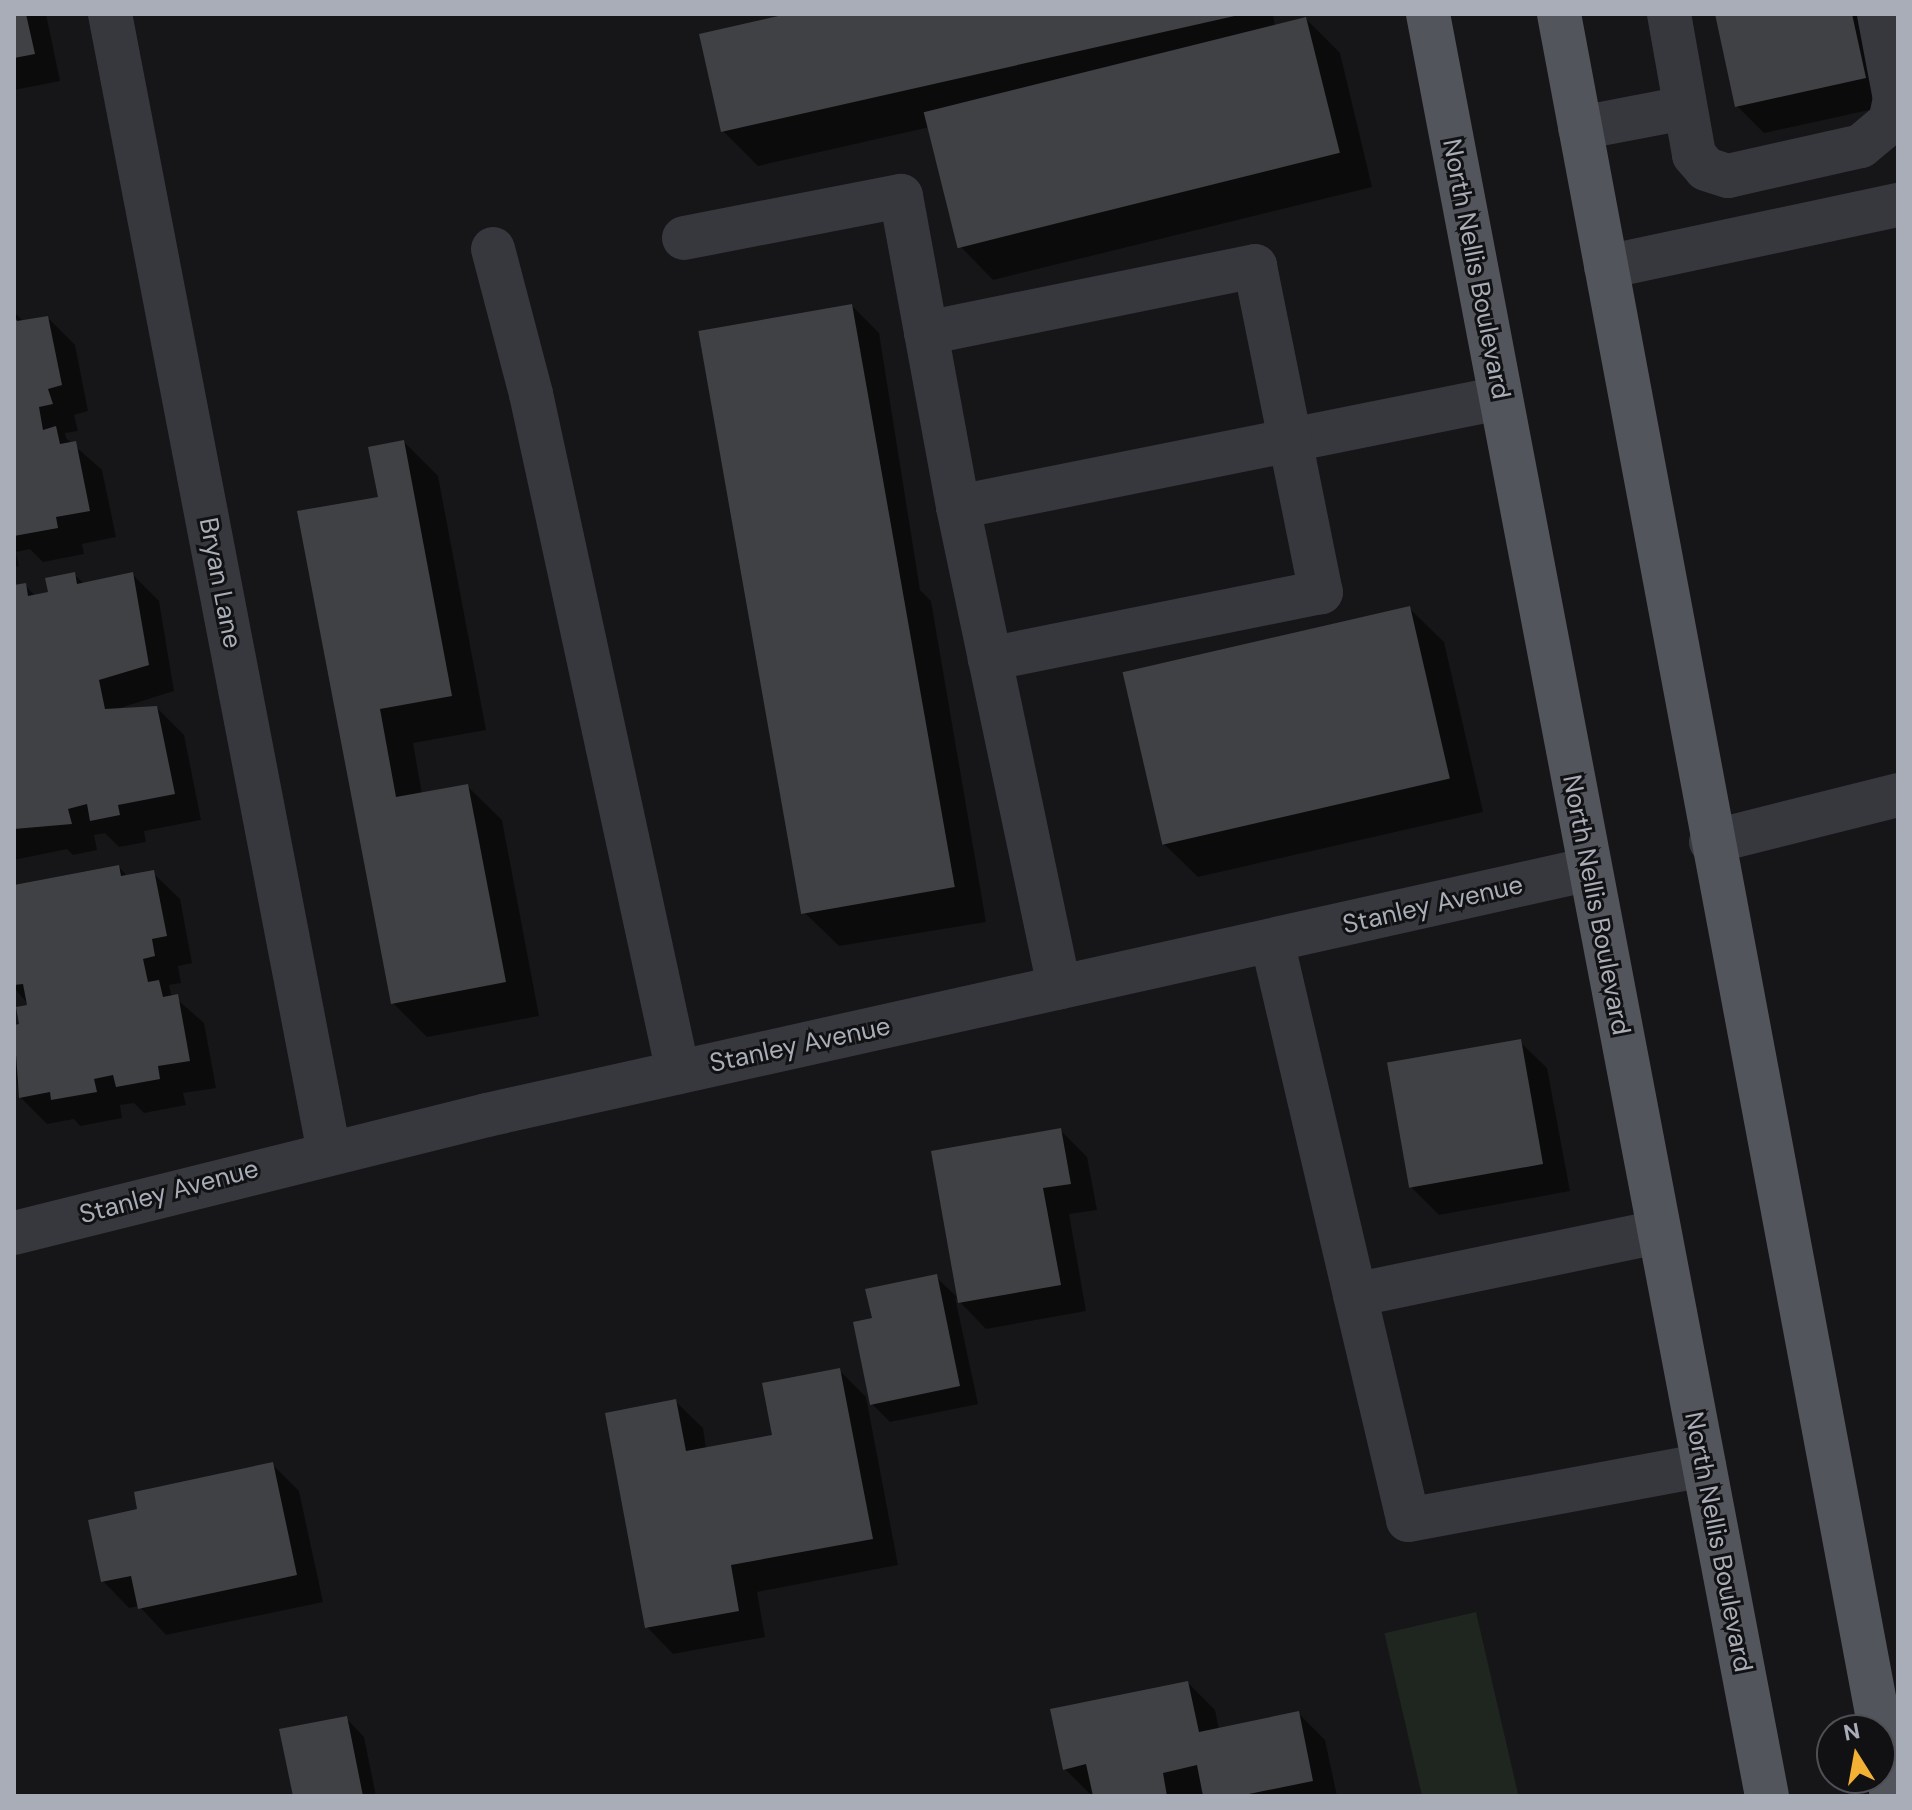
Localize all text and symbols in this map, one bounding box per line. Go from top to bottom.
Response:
street label: North Nellis Boulevard [1435,136,1517,402]
street label: Bryan Lane [192,515,248,651]
street label: North Nellis Boulevard [1555,772,1637,1038]
street label: Stanley Avenue [1340,869,1526,941]
street label: Stanley Avenue [707,1011,893,1079]
street label: Stanley Avenue [76,1153,262,1231]
street label: North Nellis Boulevard [1677,1409,1759,1675]
north arrow [1816,1714,1896,1794]
text: N [1841,1716,1862,1748]

